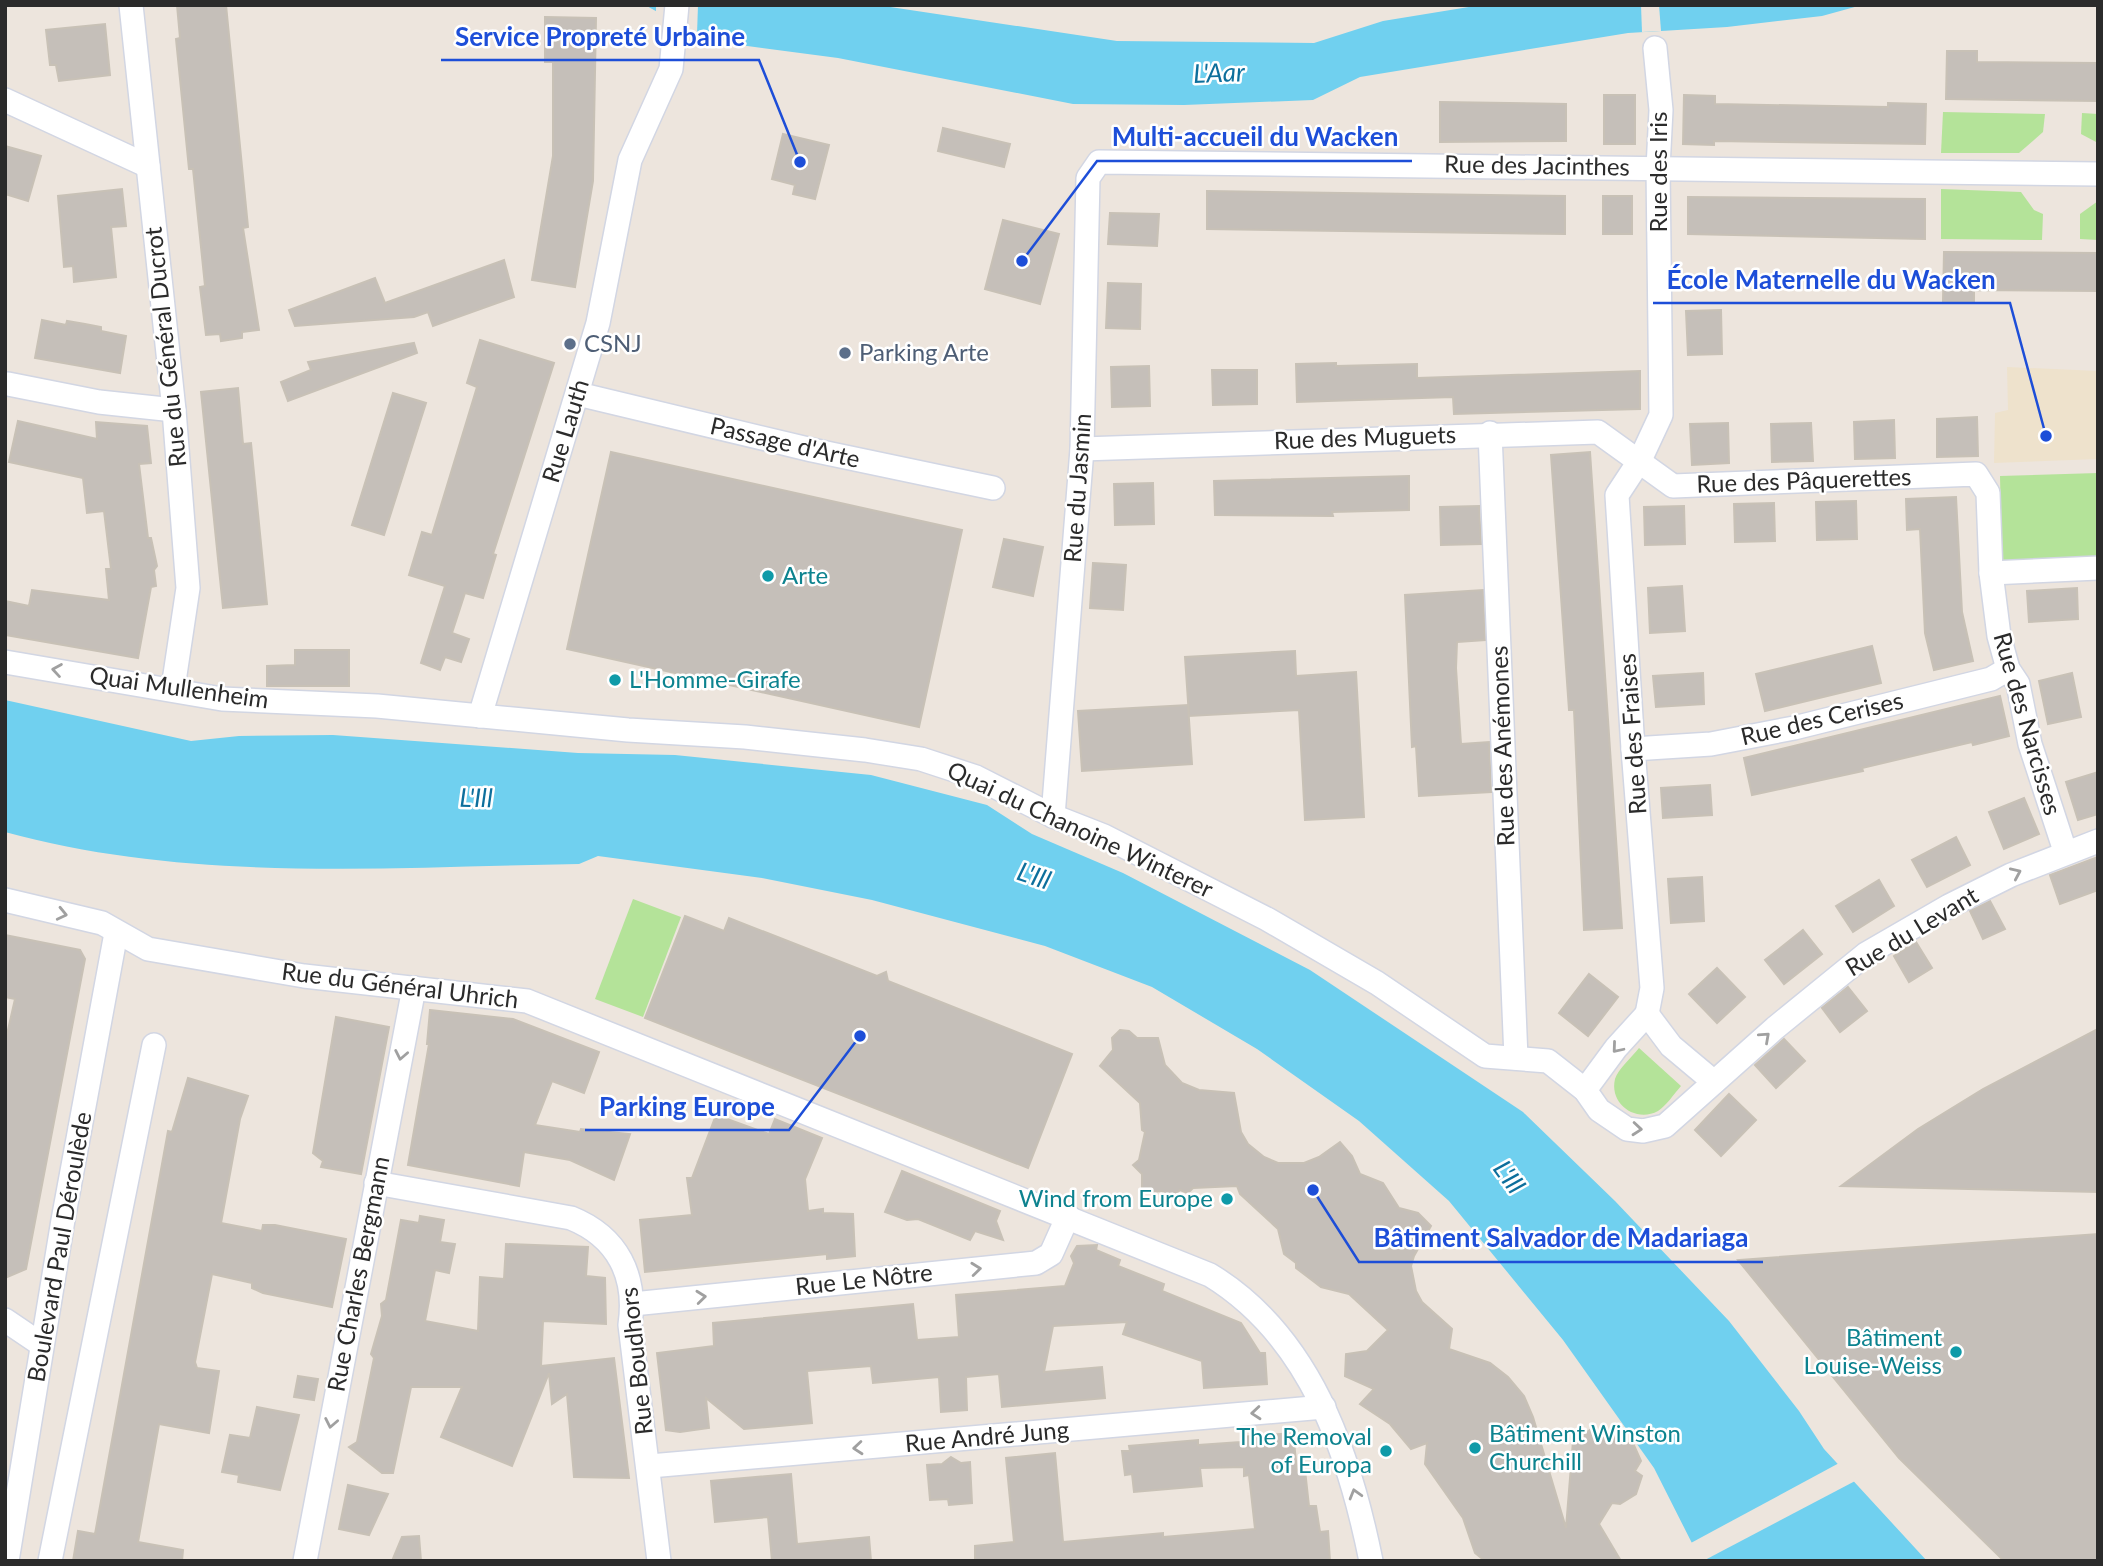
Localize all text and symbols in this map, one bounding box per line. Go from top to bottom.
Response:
callout: Service Propreté Urbaine [441,13,759,60]
text: Service Propreté Urbaine [455,20,745,52]
water label: L'Aar [1193,55,1246,89]
street label: Rue des Iris [1643,112,1672,232]
callout: Multi-accueil du Wacken [1097,114,1412,161]
text: Multi-accueil du Wacken [1112,120,1398,152]
street label: Rue des Jacinthes [1444,148,1630,181]
street label: Rue du Général Ducrot [137,225,192,469]
callout: École Maternelle du Wacken [1653,256,2010,303]
text: École Maternelle du Wacken [1666,263,1996,295]
place label: CSNJ [584,328,642,357]
marker: CSNJ [562,336,578,352]
place label: Parking Arte [859,337,989,366]
marker: Parking Arte [837,345,853,361]
street label: Rue Lauth [535,375,594,486]
street label: Passage d'Arte [708,410,863,473]
street label: Rue du Jasmin [1057,412,1096,564]
street label: Rue des Muguets [1273,419,1457,454]
street label: Rue des Pâquerettes [1696,461,1912,498]
place label: Arte [782,560,828,589]
marker: Arte [760,568,776,584]
street label: Rue des Narcisses [1989,629,2068,818]
street label: Rue des Anémones [1484,645,1519,847]
street label: Rue des Fraises [1611,652,1652,816]
street label: Quai Mullenheim [88,660,271,713]
one-way arrow [51,663,63,678]
place label: L'Homme-Girafe [629,664,801,693]
marker: L'Homme-Girafe [607,672,623,688]
street label: Rue des Cerises [1738,685,1906,750]
street label: Quai du Chanoine Winterer [943,754,1218,903]
water label: L'Ill [459,781,493,813]
water label: L'Ill [1013,854,1055,896]
one-way arrow [2009,867,2021,881]
street label: Rue du Levant [1840,880,1983,982]
one-way arrow [56,906,68,920]
street label: Rue du Général Uhrich [280,956,520,1013]
one-way arrow [1757,1033,1770,1045]
one-way arrow [1612,1040,1625,1053]
one-way arrow [394,1049,409,1061]
callout: Parking Europe [585,1083,789,1130]
text: Parking Europe [599,1090,775,1122]
street label: Boulevard Paul Déroulède [20,1109,97,1384]
one-way arrow [1632,1121,1643,1136]
water label: L'Ill [1487,1153,1533,1199]
street label: Rue Charles Bergmann [320,1154,395,1394]
place label: Wind from Europe [1019,1183,1213,1212]
marker: Wind from Europe [1219,1191,1235,1207]
callout: Bâtiment Salvador de Madariaga [1359,1215,1763,1262]
text: Bâtiment Salvador de Madariaga [1373,1221,1749,1253]
street label: Rue Le Nôtre [794,1257,934,1300]
one-way arrow [971,1262,982,1277]
street label: Rue Boudhors [613,1286,658,1437]
one-way arrow [695,1289,707,1304]
place label: Bâtiment Louise-Weiss [1804,1322,1942,1379]
marker: Bâtiment Louise-Weiss [1948,1344,1964,1360]
one-way arrow [1250,1405,1261,1420]
street label: Rue André Jung [904,1414,1070,1457]
one-way arrow [324,1417,339,1429]
place label: Bâtiment Winston Churchill [1489,1418,1681,1475]
place label: The Removal of Europa [1236,1421,1372,1478]
one-way arrow [852,1440,863,1455]
marker: Bâtiment Winston Churchill [1467,1440,1483,1456]
marker: The Removal of Europa [1378,1443,1394,1459]
one-way arrow [1349,1489,1364,1501]

